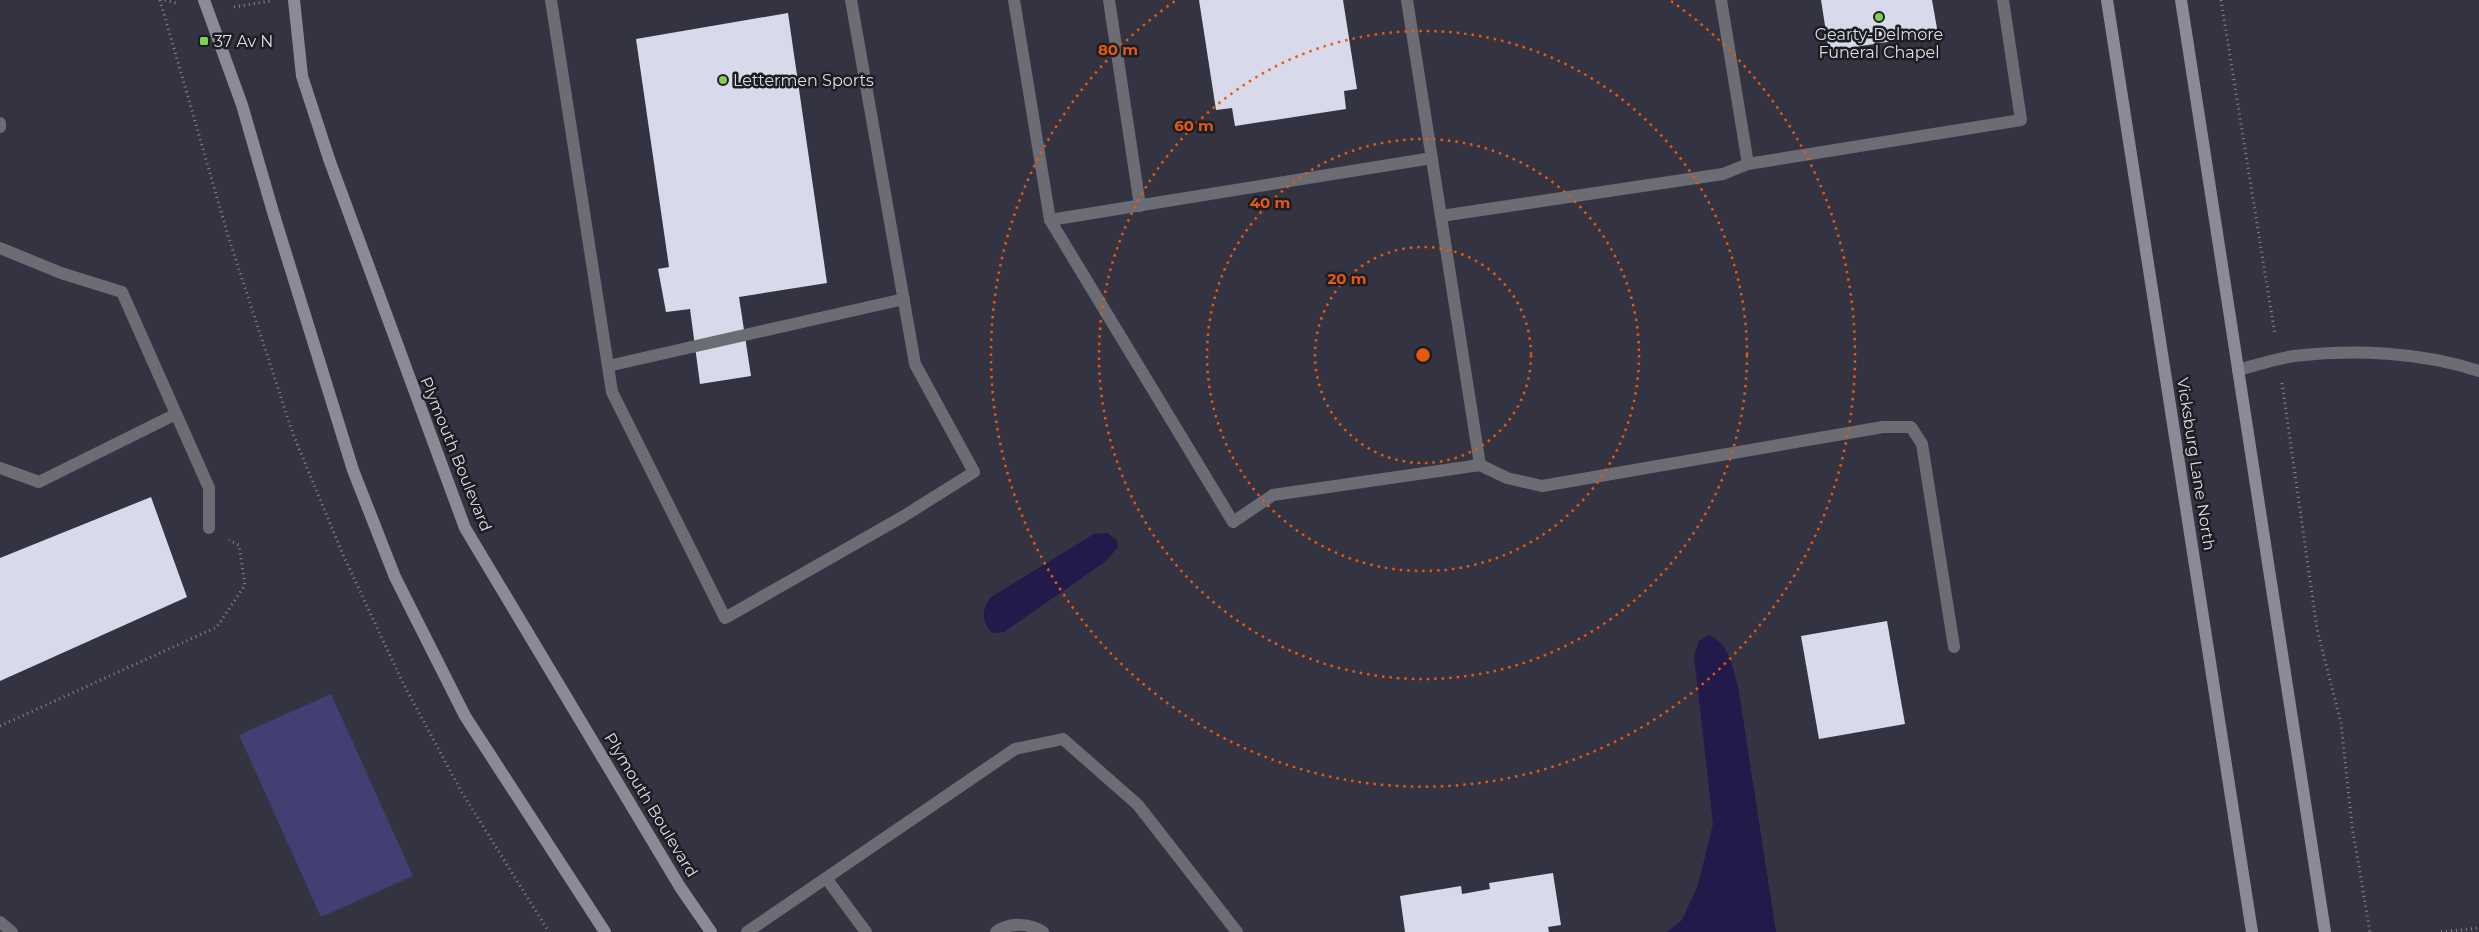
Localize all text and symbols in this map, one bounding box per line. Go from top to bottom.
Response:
marker: Gearty-Delmore Funeral Chapel [1873,11,1885,23]
place label: Gearty-Delmore Funeral Chapel [1815,25,1943,62]
place label: 37 Av N [214,32,273,51]
marker: 37 Av N [198,35,210,47]
text: 80 m [1098,40,1138,59]
place label: Lettermen Sports [733,71,874,90]
marker: Lettermen Sports [717,74,729,86]
text: 60 m [1174,116,1214,135]
text: 40 m [1250,193,1290,212]
text: 20 m [1327,269,1367,288]
centre of rings [1414,346,1432,364]
street label: Plymouth Boulevard [416,374,496,534]
street label: Vicksburg Lane North [2173,376,2219,552]
street label: Plymouth Boulevard [600,729,702,881]

